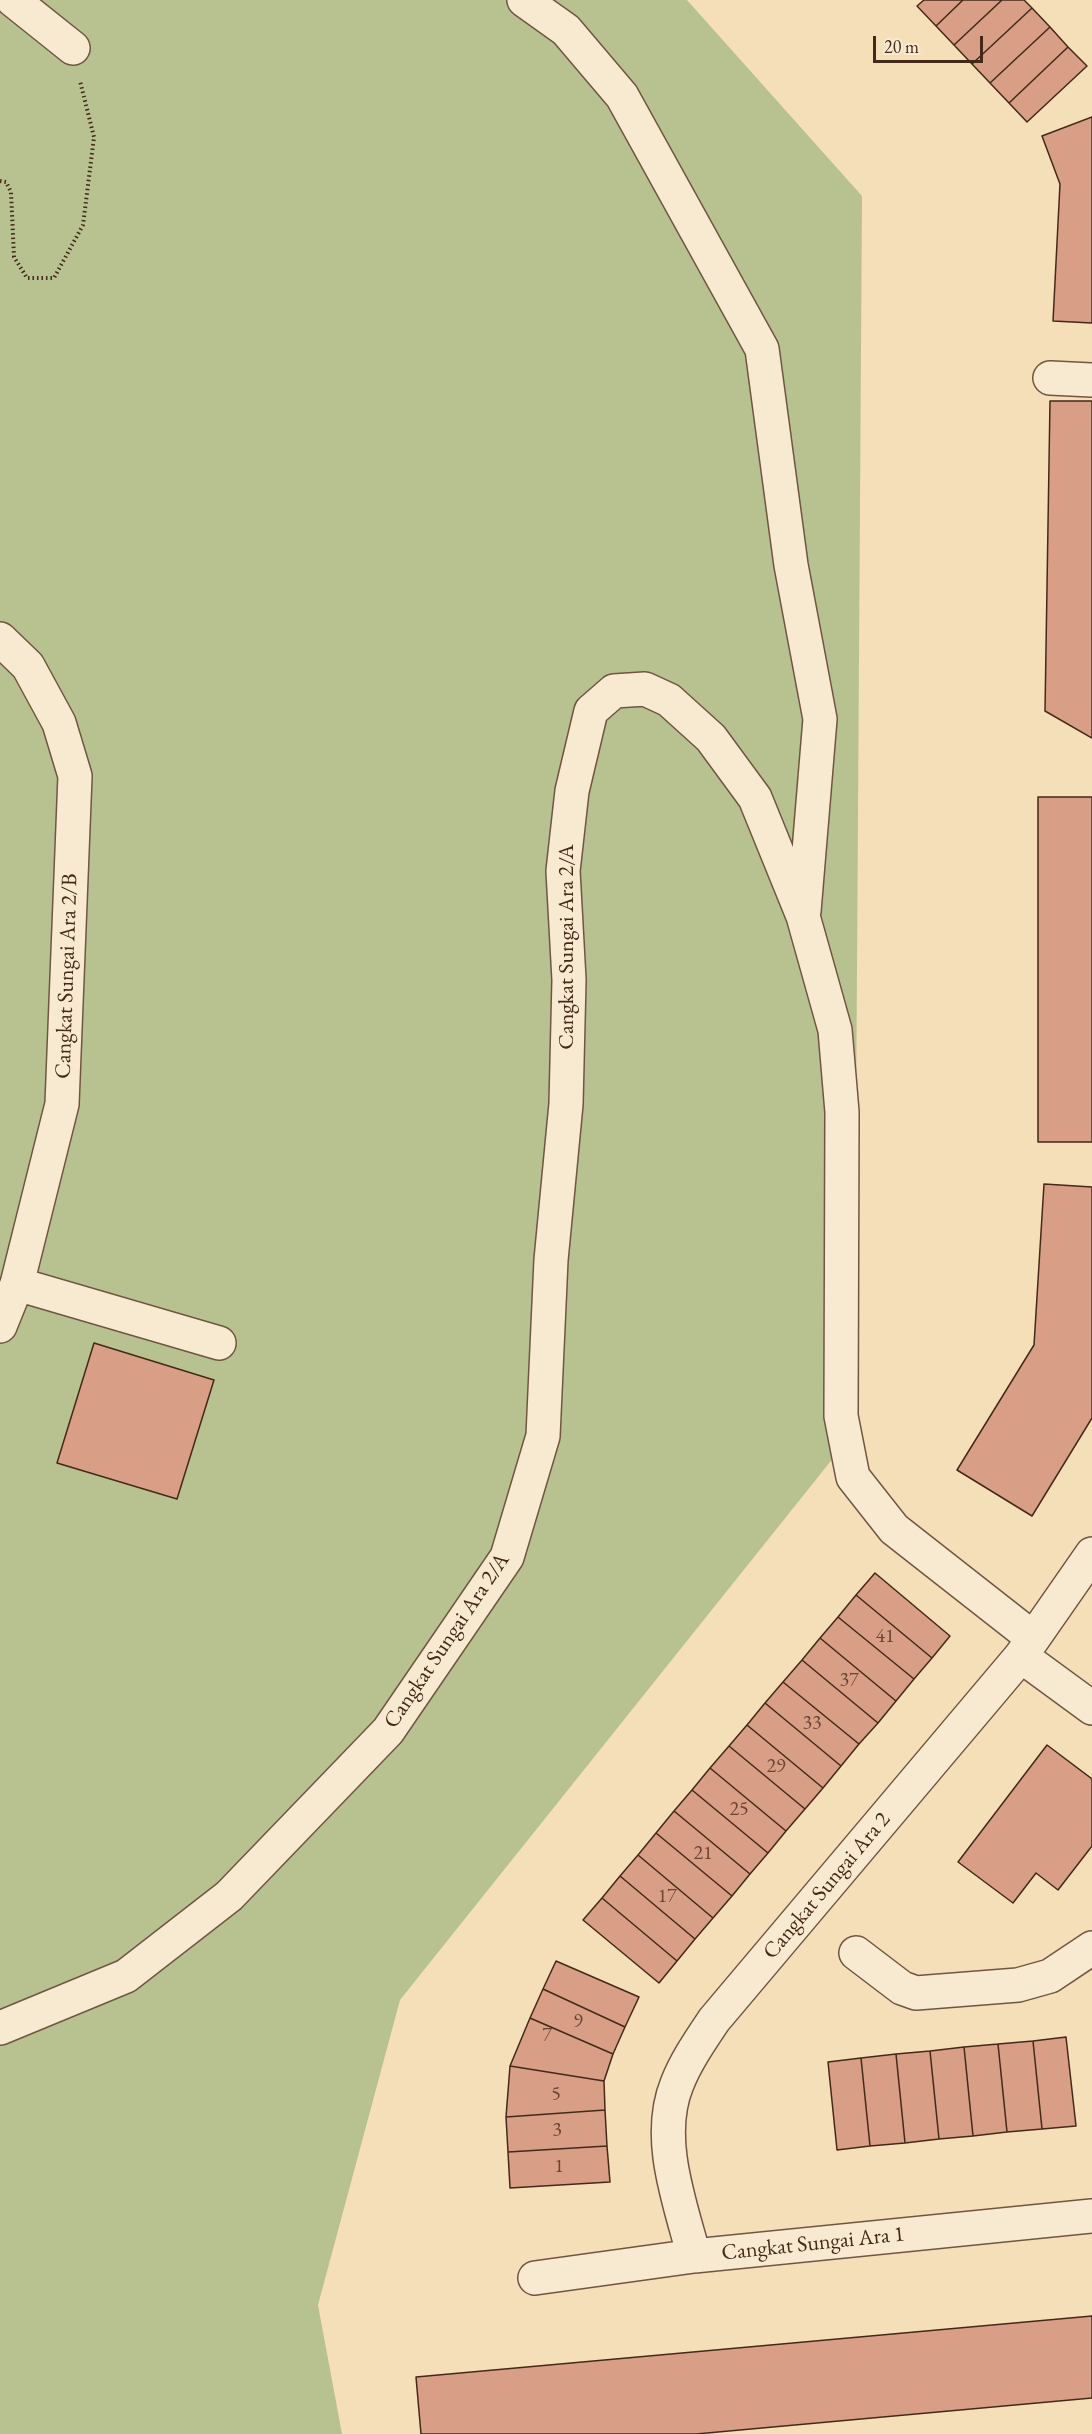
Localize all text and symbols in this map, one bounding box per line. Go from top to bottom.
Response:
scale bar [876,24,986,62]
text: 20 m [884,35,919,58]
street label: Cangkat Sungai Ara 2/A [554,844,580,1050]
street label: Cangkat Sungai Ara 2/B [50,873,84,1079]
street label: Cangkat Sungai Ara 2/A [379,1548,515,1734]
house number: 41 [875,1625,895,1649]
house number: 37 [839,1669,859,1693]
house number: 33 [802,1712,822,1736]
house number: 29 [766,1755,786,1779]
house number: 25 [729,1798,749,1822]
street label: Cangkat Sungai Ara 2 [758,1807,896,1965]
house number: 21 [693,1842,713,1866]
house number: 17 [657,1885,677,1909]
house number: 9 [573,2010,583,2034]
house number: 7 [542,2024,552,2048]
house number: 5 [551,2083,561,2107]
house number: 3 [552,2119,562,2143]
house number: 1 [554,2155,564,2179]
street label: Cangkat Sungai Ara 1 [720,2221,906,2267]

